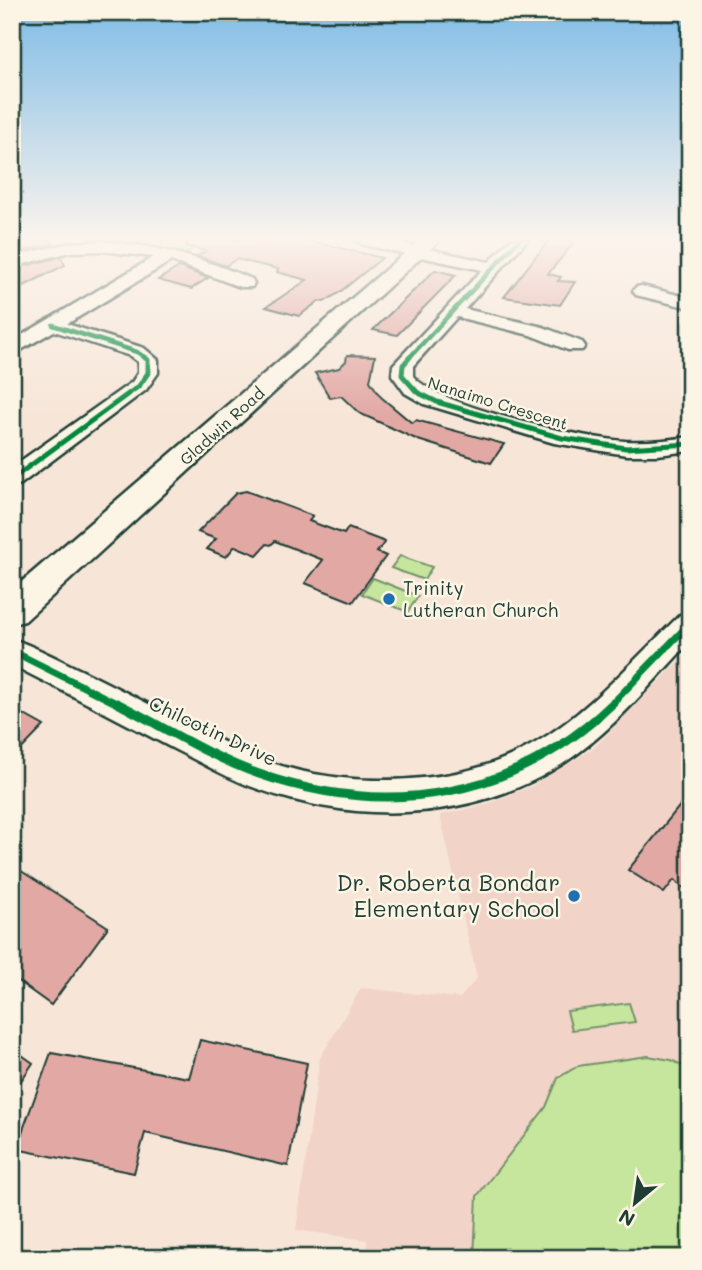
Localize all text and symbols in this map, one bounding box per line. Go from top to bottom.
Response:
street label: Nanaimo Crescent [426,371,571,434]
street label: Gladwin Road [175,382,269,469]
place label: Trinity Lutheran Church [403,575,558,622]
marker: Trinity Lutheran Church [381,591,397,607]
street label: Chilcotin Drive [145,690,281,771]
place label: Dr. Roberta Bondar Elementary School [337,867,560,923]
marker: Dr. Roberta Bondar Elementary School [566,888,582,904]
north arrow [600,1168,670,1238]
text: N [614,1204,639,1233]

